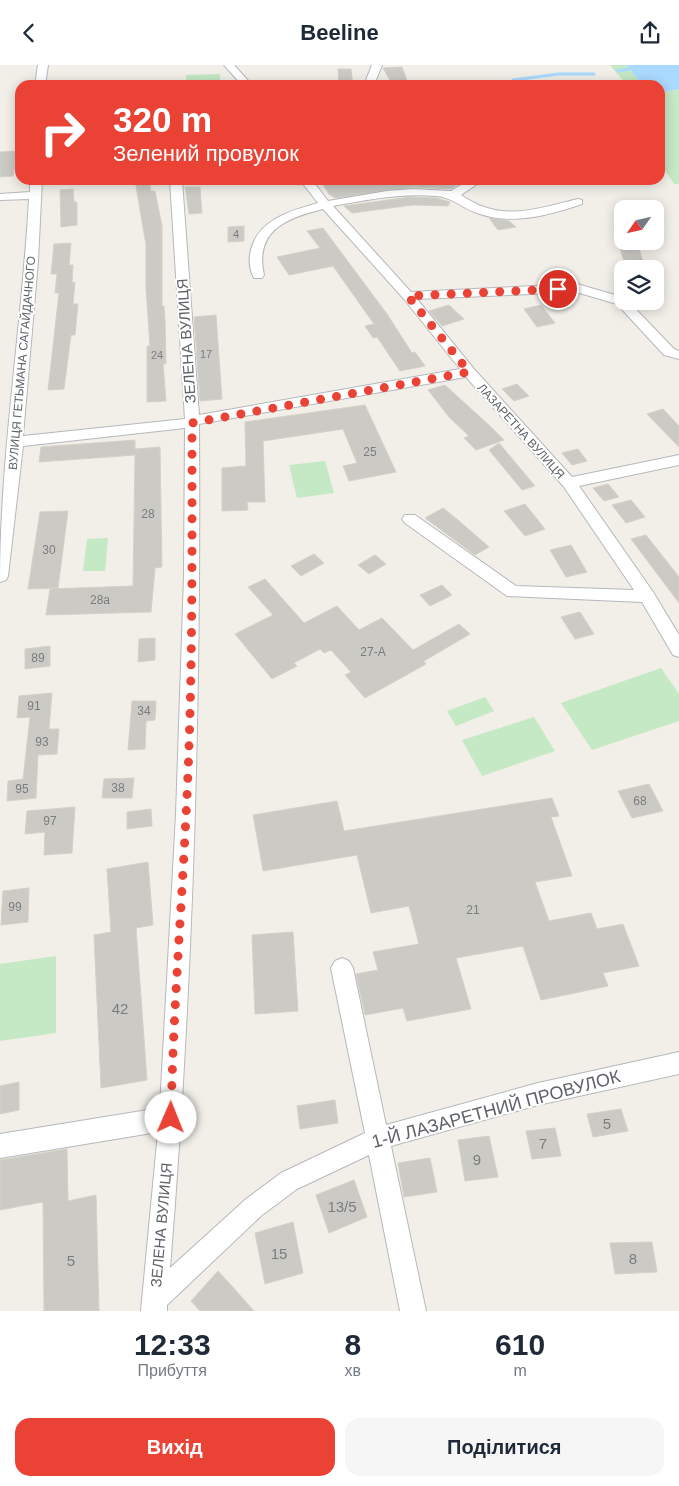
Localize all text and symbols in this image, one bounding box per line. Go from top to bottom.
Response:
icon: back [15,19,43,47]
icon: share [636,19,664,47]
text: Beeline [300,20,379,45]
icon: right [30,100,95,165]
text: 320 m [113,100,212,139]
text: Зелений провулок [113,141,299,166]
north arrow [614,200,664,250]
map controls [614,200,664,310]
house number: 4 [233,228,239,240]
street label: ВУЛИЦЯ ГЕТЬМАНА САГАЙДАЧНОГО [5,255,38,471]
button: layers [614,260,664,310]
pin [537,268,579,310]
icon: arrive [544,275,572,303]
street label: ЗЕЛЕНА ВУЛИЦЯ [173,278,199,404]
house number: 17 [200,348,212,360]
house number: 24 [151,349,163,361]
street label: ЛАЗАРЕТНА ВУЛИЦЯ [475,381,567,481]
house number: 25 [363,445,377,459]
house number: 28 [141,507,155,521]
house number: 30 [42,543,56,557]
house number: 28а [90,593,110,607]
house number: 27-А [360,645,386,659]
house number: 89 [31,651,45,665]
house number: 91 [27,699,41,713]
house number: 34 [137,704,151,718]
house number: 93 [35,735,49,749]
house number: 38 [111,781,125,795]
house number: 95 [15,782,29,796]
house number: 68 [633,794,647,808]
house number: 97 [43,814,57,828]
house number: 99 [8,900,22,914]
house number: 21 [466,903,480,917]
house number: 42 [112,1000,128,1017]
street label: 1-Й ЛАЗАРЕТНИЙ ПРОВУЛОК [369,1065,623,1152]
position arrow [144,1091,196,1143]
house number: 5 [603,1115,611,1132]
house number: 7 [539,1135,547,1152]
house number: 9 [473,1151,481,1168]
street label: ЗЕЛЕНА ВУЛИЦЯ [147,1162,175,1288]
house number: 13/5 [327,1198,357,1215]
house number: 15 [271,1245,287,1262]
house number: 8 [629,1250,637,1267]
house number: 5 [67,1252,75,1269]
text: 12:33 [134,1328,211,1361]
text: 8 [344,1328,361,1361]
text: 610 [495,1328,545,1361]
text: Прибуття [138,1362,207,1379]
text: хв [345,1362,361,1379]
text: m [513,1362,527,1379]
button: Вихід [15,1418,335,1476]
button: Поділитися [345,1418,664,1476]

